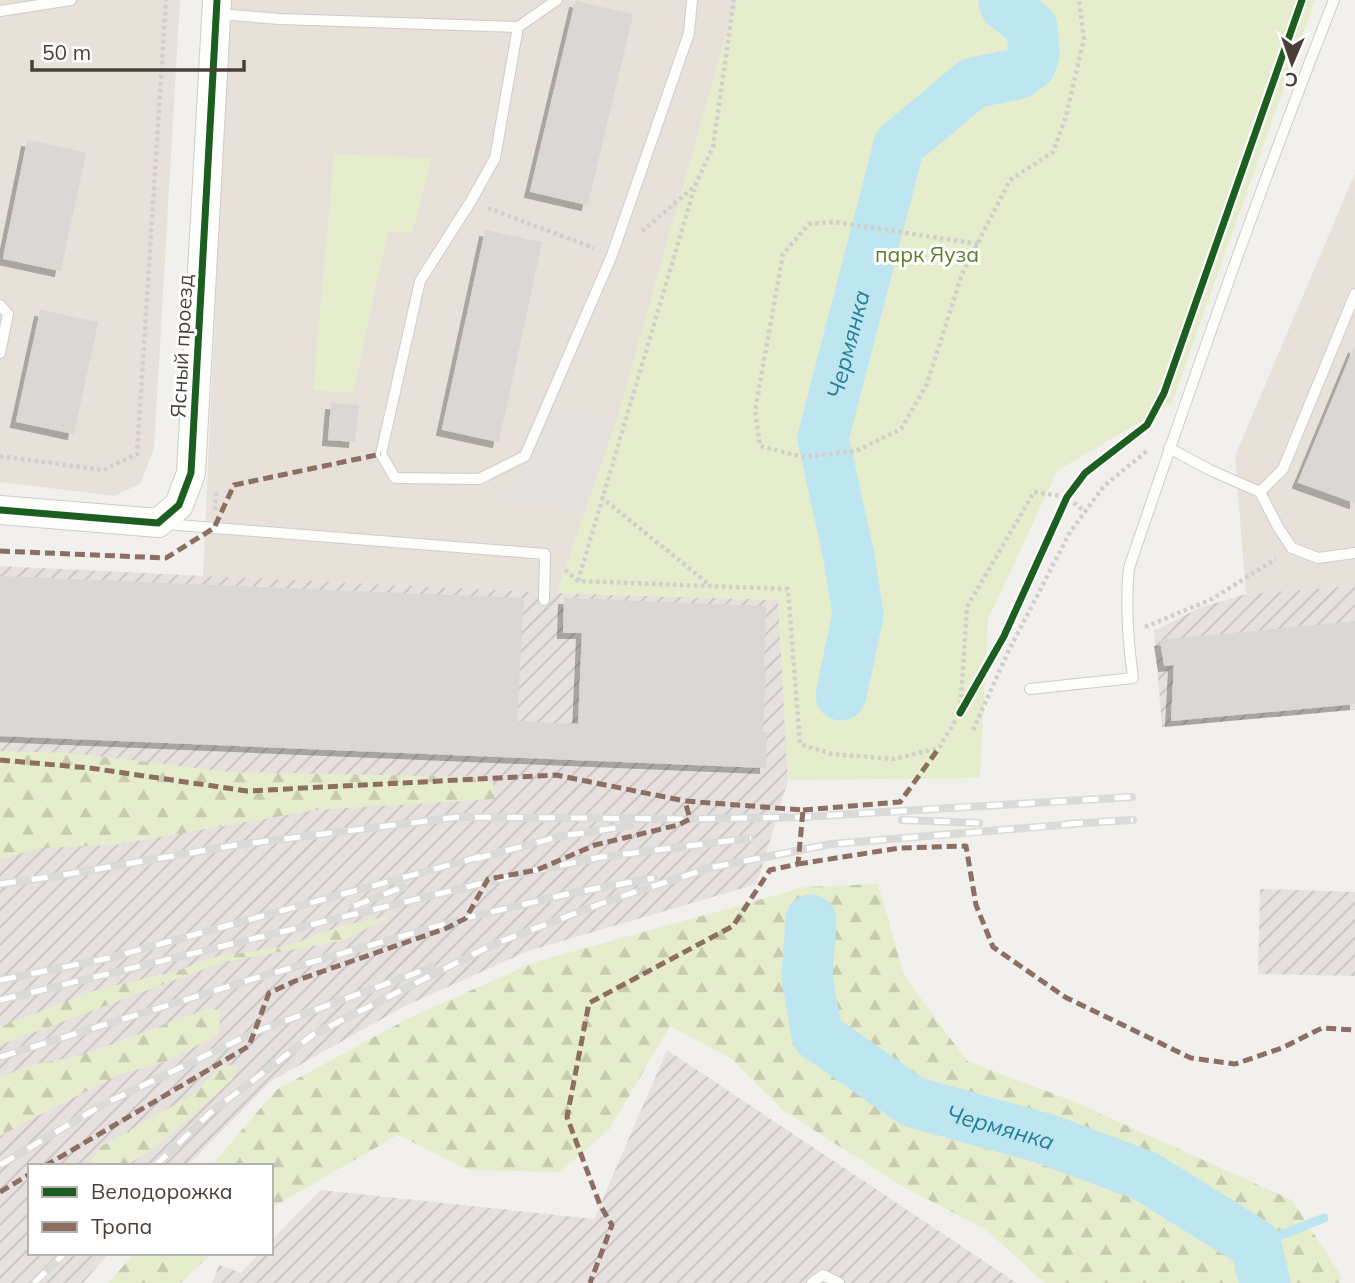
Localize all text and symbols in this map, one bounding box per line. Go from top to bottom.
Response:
scale bar [32,28,243,72]
north arrow [1257,28,1327,98]
text: 50 m [42,39,91,65]
text: С [1284,68,1298,92]
park label: парк Яуза [875,241,979,267]
street label: Ясный проезд [164,273,198,419]
water label: Чермянка [819,287,875,402]
water label: Чермянка [943,1098,1059,1156]
legend [28,1164,273,1255]
text: Велодорожка [91,1178,233,1204]
text: Тропа [91,1213,152,1239]

